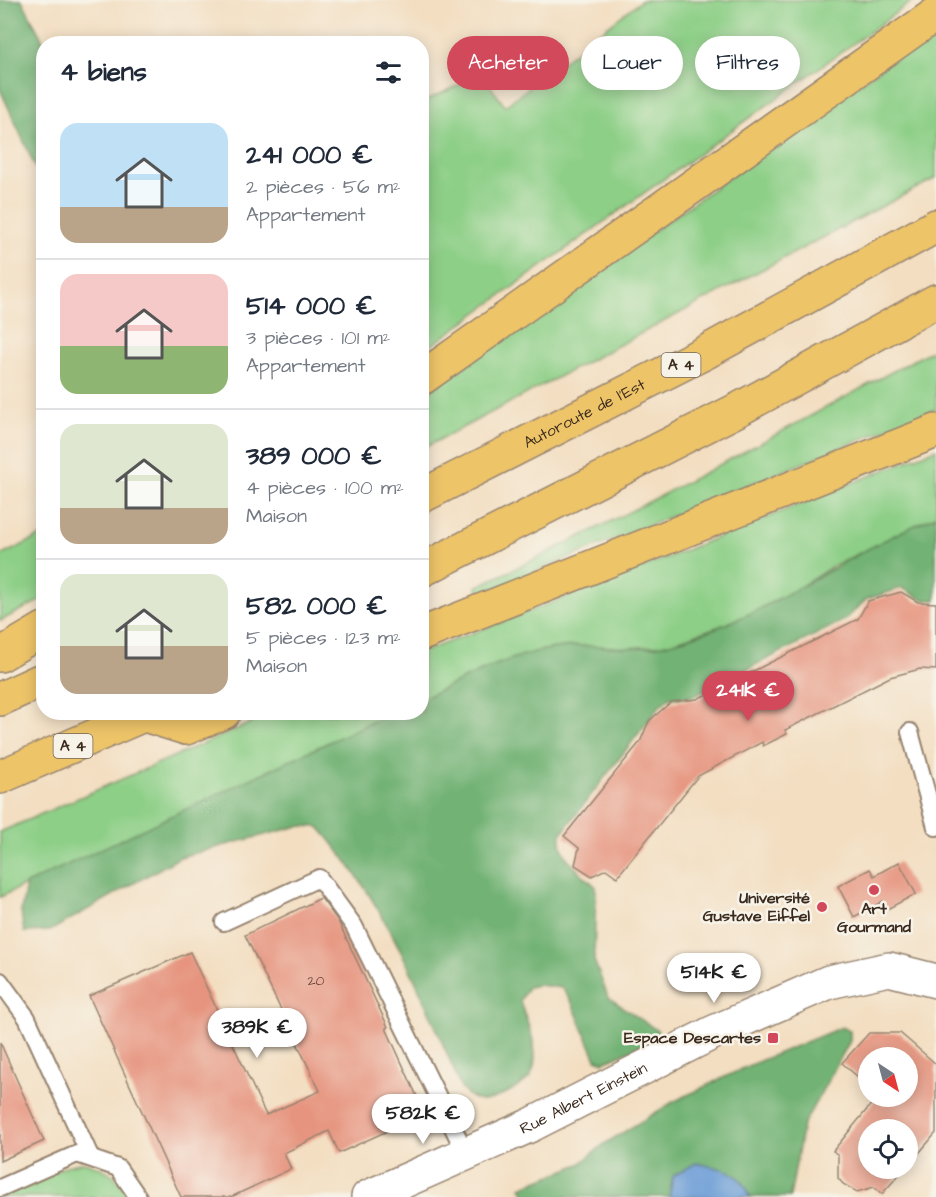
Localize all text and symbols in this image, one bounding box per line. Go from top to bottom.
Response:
chip: Acheter [447,36,569,90]
chip: Louer [581,36,683,90]
chip: Filtres [695,36,800,90]
text: 4 biens [60,54,147,90]
icon: filters [372,56,405,89]
text: 241 000 € [246,137,373,173]
icon: home [108,147,180,219]
text: 2 pièces · 56 m² [246,173,401,201]
text: Appartement [246,201,366,229]
text: 514 000 € [246,288,376,324]
icon: home [108,298,180,370]
text: 3 pièces · 101 m² [246,324,390,352]
text: Appartement [246,352,366,380]
road number: A 4 [662,353,700,377]
street label: Autoroute de l’Est [520,373,649,454]
text: 389 000 € [246,438,382,474]
icon: home [108,448,180,520]
text: 4 pièces · 100 m² [246,474,404,502]
text: Maison [246,502,307,530]
text: 582 000 € [246,588,387,624]
icon: home [108,598,180,670]
text: 5 pièces · 123 m² [246,624,401,652]
text: Maison [246,652,307,680]
pin: 241K € [699,671,797,722]
text: 241K € [716,676,780,704]
road number: A 4 [54,734,92,758]
marker: Art Gourmand [867,883,881,897]
place label: Université Gustave Eiffel [703,887,810,927]
place label: Art Gourmand [837,898,912,938]
marker: Université Gustave Eiffel [815,900,829,914]
pin: 514K € [665,953,763,1004]
text: 514K € [681,958,747,986]
house number: 20 [308,971,325,991]
pin: 389K € [208,1008,306,1059]
text: 389K € [222,1013,292,1041]
place label: Espace Descartes [624,1027,761,1049]
marker: Espace Descartes [766,1031,780,1045]
north arrow [858,1047,918,1107]
map controls [858,1047,918,1179]
street label: Rue Albert Einstein [516,1057,651,1140]
pin: 582K € [374,1094,472,1145]
text: 582K € [386,1099,460,1127]
button: locate [858,1119,918,1179]

